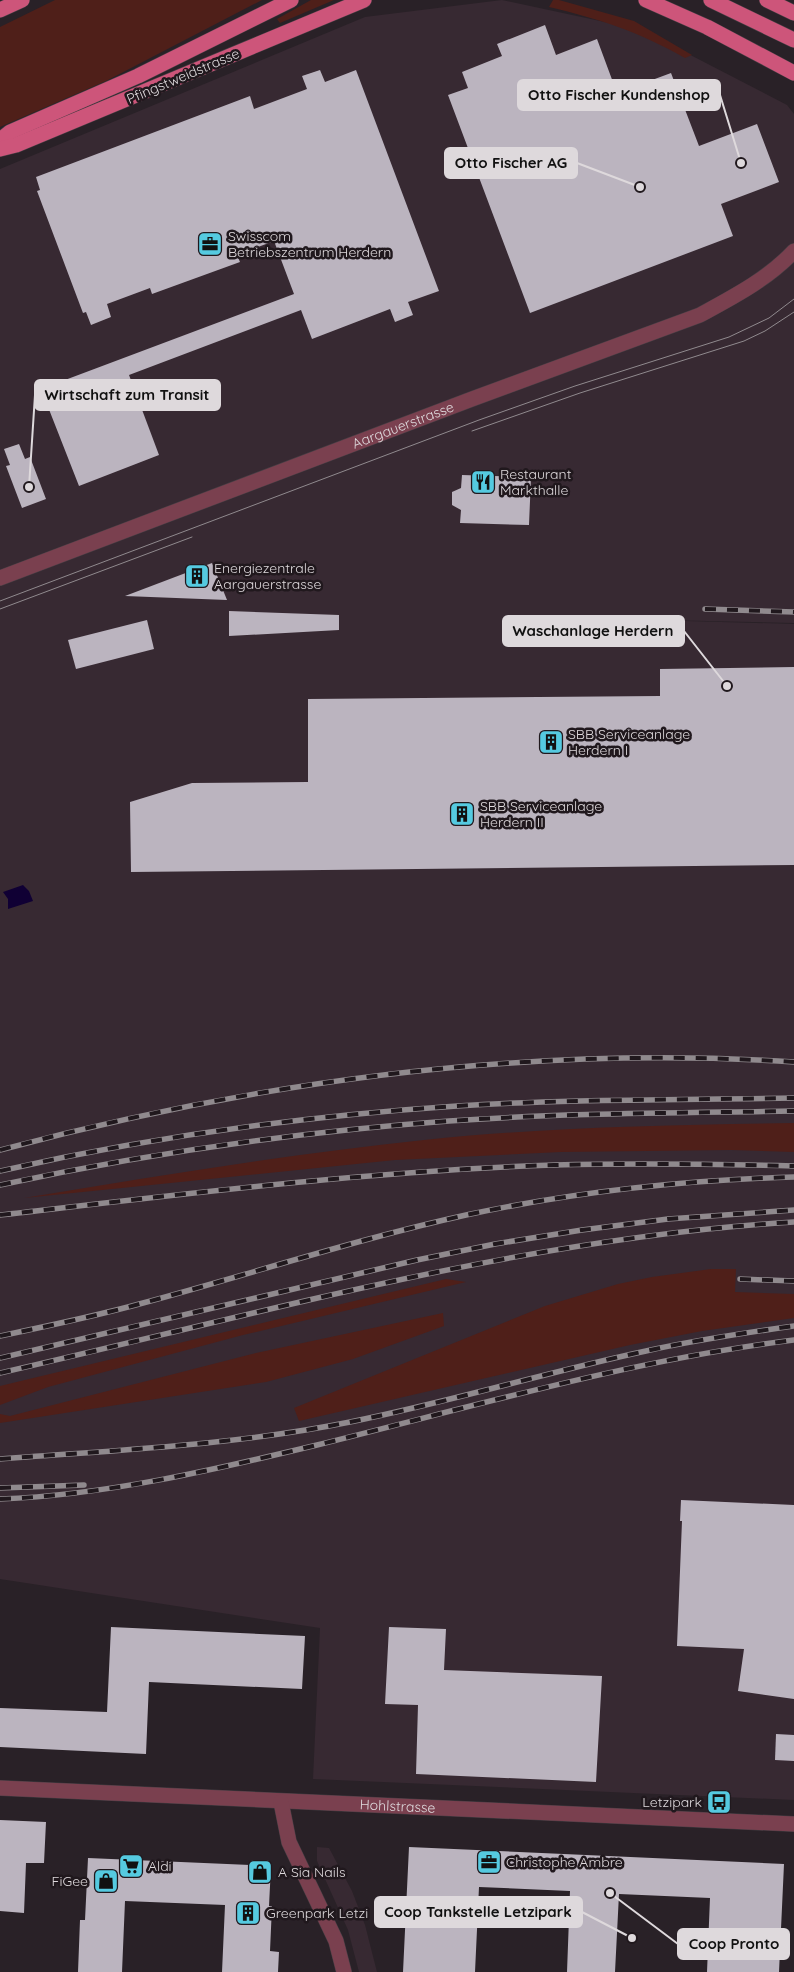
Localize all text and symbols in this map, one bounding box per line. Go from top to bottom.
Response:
street label: Pfingstweidstrasse [124,44,242,108]
callout: Otto Fischer Kundenshop [518,80,720,110]
text: Otto Fischer Kundenshop [528,85,710,104]
callout: Otto Fischer AG [445,148,577,178]
text: Otto Fischer AG [455,153,567,172]
place label: Swisscom Betriebszentrum Herdern [228,227,391,261]
office icon: Swisscom Betriebszentrum Herdern [197,231,223,257]
callout: Wirtschaft zum Transit [35,380,220,410]
text: Wirtschaft zum Transit [45,385,210,404]
street label: Aargauerstrasse [350,398,456,453]
place label: Restaurant Markthalle [500,465,572,499]
restaurant icon: Restaurant Markthalle [470,469,496,495]
place label: Energiezentrale Aargauerstrasse [214,559,321,593]
building icon: Energiezentrale Aargauerstrasse [184,563,210,589]
callout: Waschanlage Herdern [503,616,684,646]
text: Waschanlage Herdern [513,621,673,640]
place label: SBB Serviceanlage Herdern I [568,725,690,759]
building icon: SBB Serviceanlage Herdern I [538,729,564,755]
place label: SBB Serviceanlage Herdern II [480,797,602,831]
building icon: SBB Serviceanlage Herdern II [449,801,475,827]
bus stop icon: Letzipark [706,1789,732,1815]
place label: Letzipark [642,1793,702,1811]
street label: Hohlstrasse [359,1795,436,1817]
office icon: Christophe Ambre [476,1849,502,1875]
supermarket icon: Aldi [118,1853,144,1879]
place label: Christophe Ambre [506,1853,623,1871]
place label: Aldi [148,1857,172,1875]
shop icon: A Sia Nails [247,1859,273,1885]
place label: A Sia Nails [278,1863,346,1881]
shop icon: FiGee [93,1868,119,1894]
place label: FiGee [52,1872,88,1890]
callout: Coop Tankstelle Letzipark [375,1897,582,1927]
building icon: Greenpark Letzi [235,1900,261,1926]
text: Coop Tankstelle Letzipark [384,1902,572,1921]
place label: Greenpark Letzi [266,1904,368,1922]
callout: Coop Pronto [678,1929,789,1959]
text: Coop Pronto [689,1934,779,1953]

